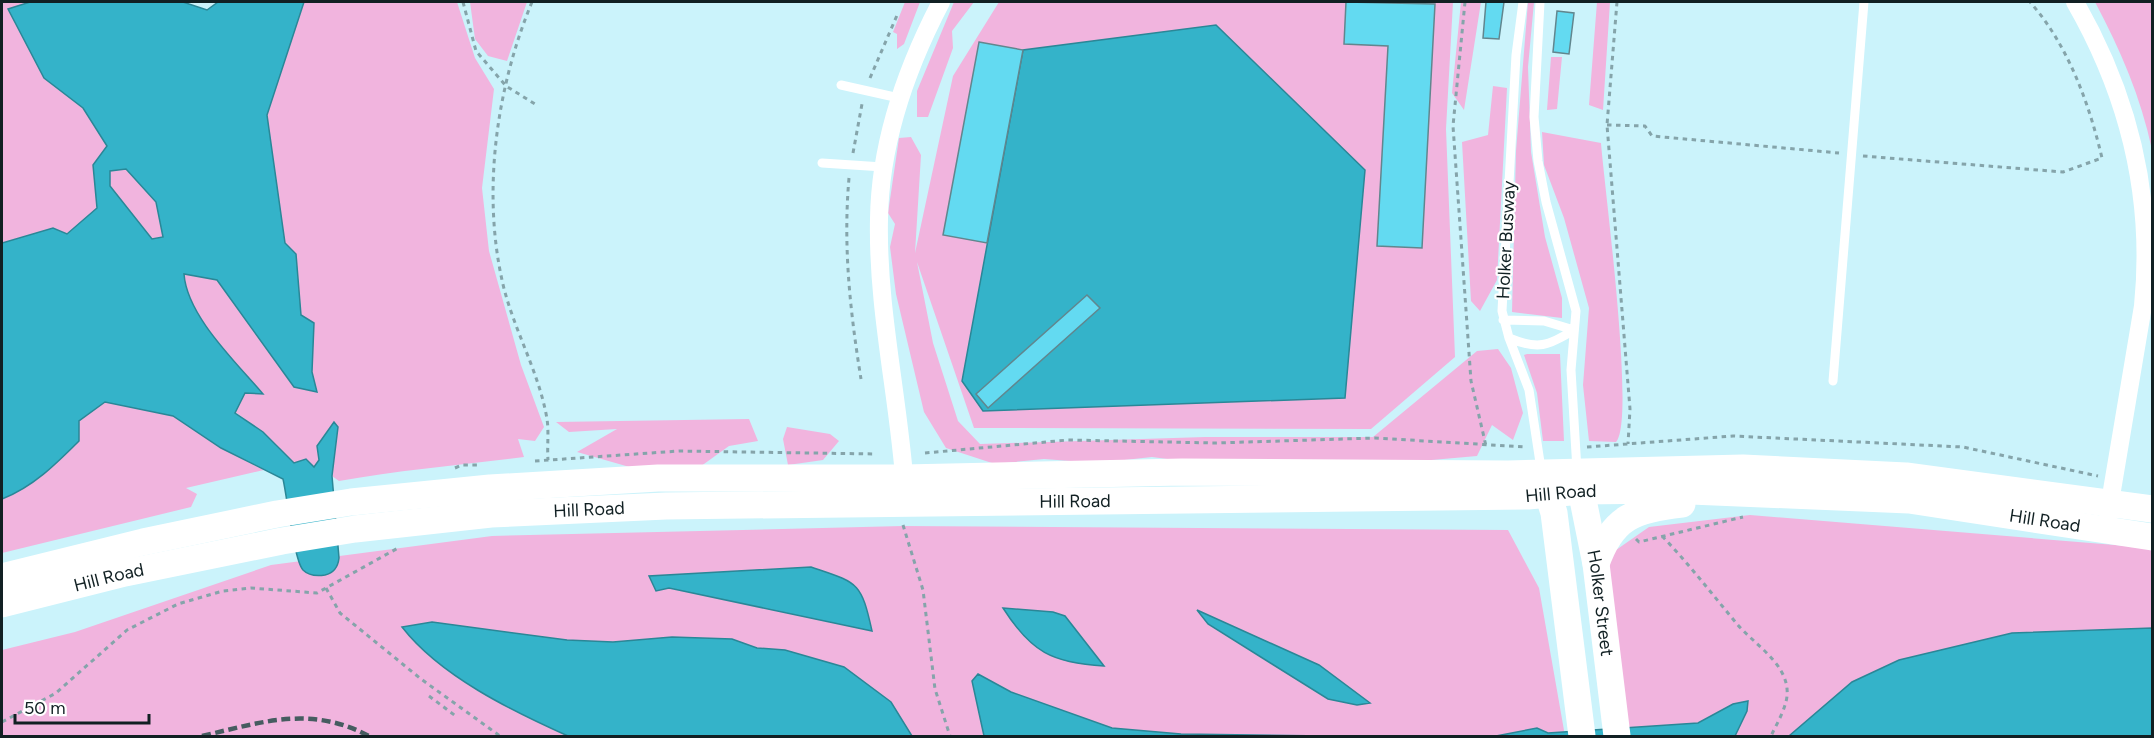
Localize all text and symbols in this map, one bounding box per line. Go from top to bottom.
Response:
street label: Holker Busway [1492,180,1520,300]
street label: Hill Road [1524,480,1597,507]
street label: Hill Road [1039,490,1111,513]
street label: Hill Road [553,497,625,522]
street label: Hill Road [2008,504,2082,537]
street label: Holker Street [1582,548,1618,658]
street label: Hill Road [71,558,146,597]
scale bar [15,687,148,725]
text: 50 m [24,697,66,719]

